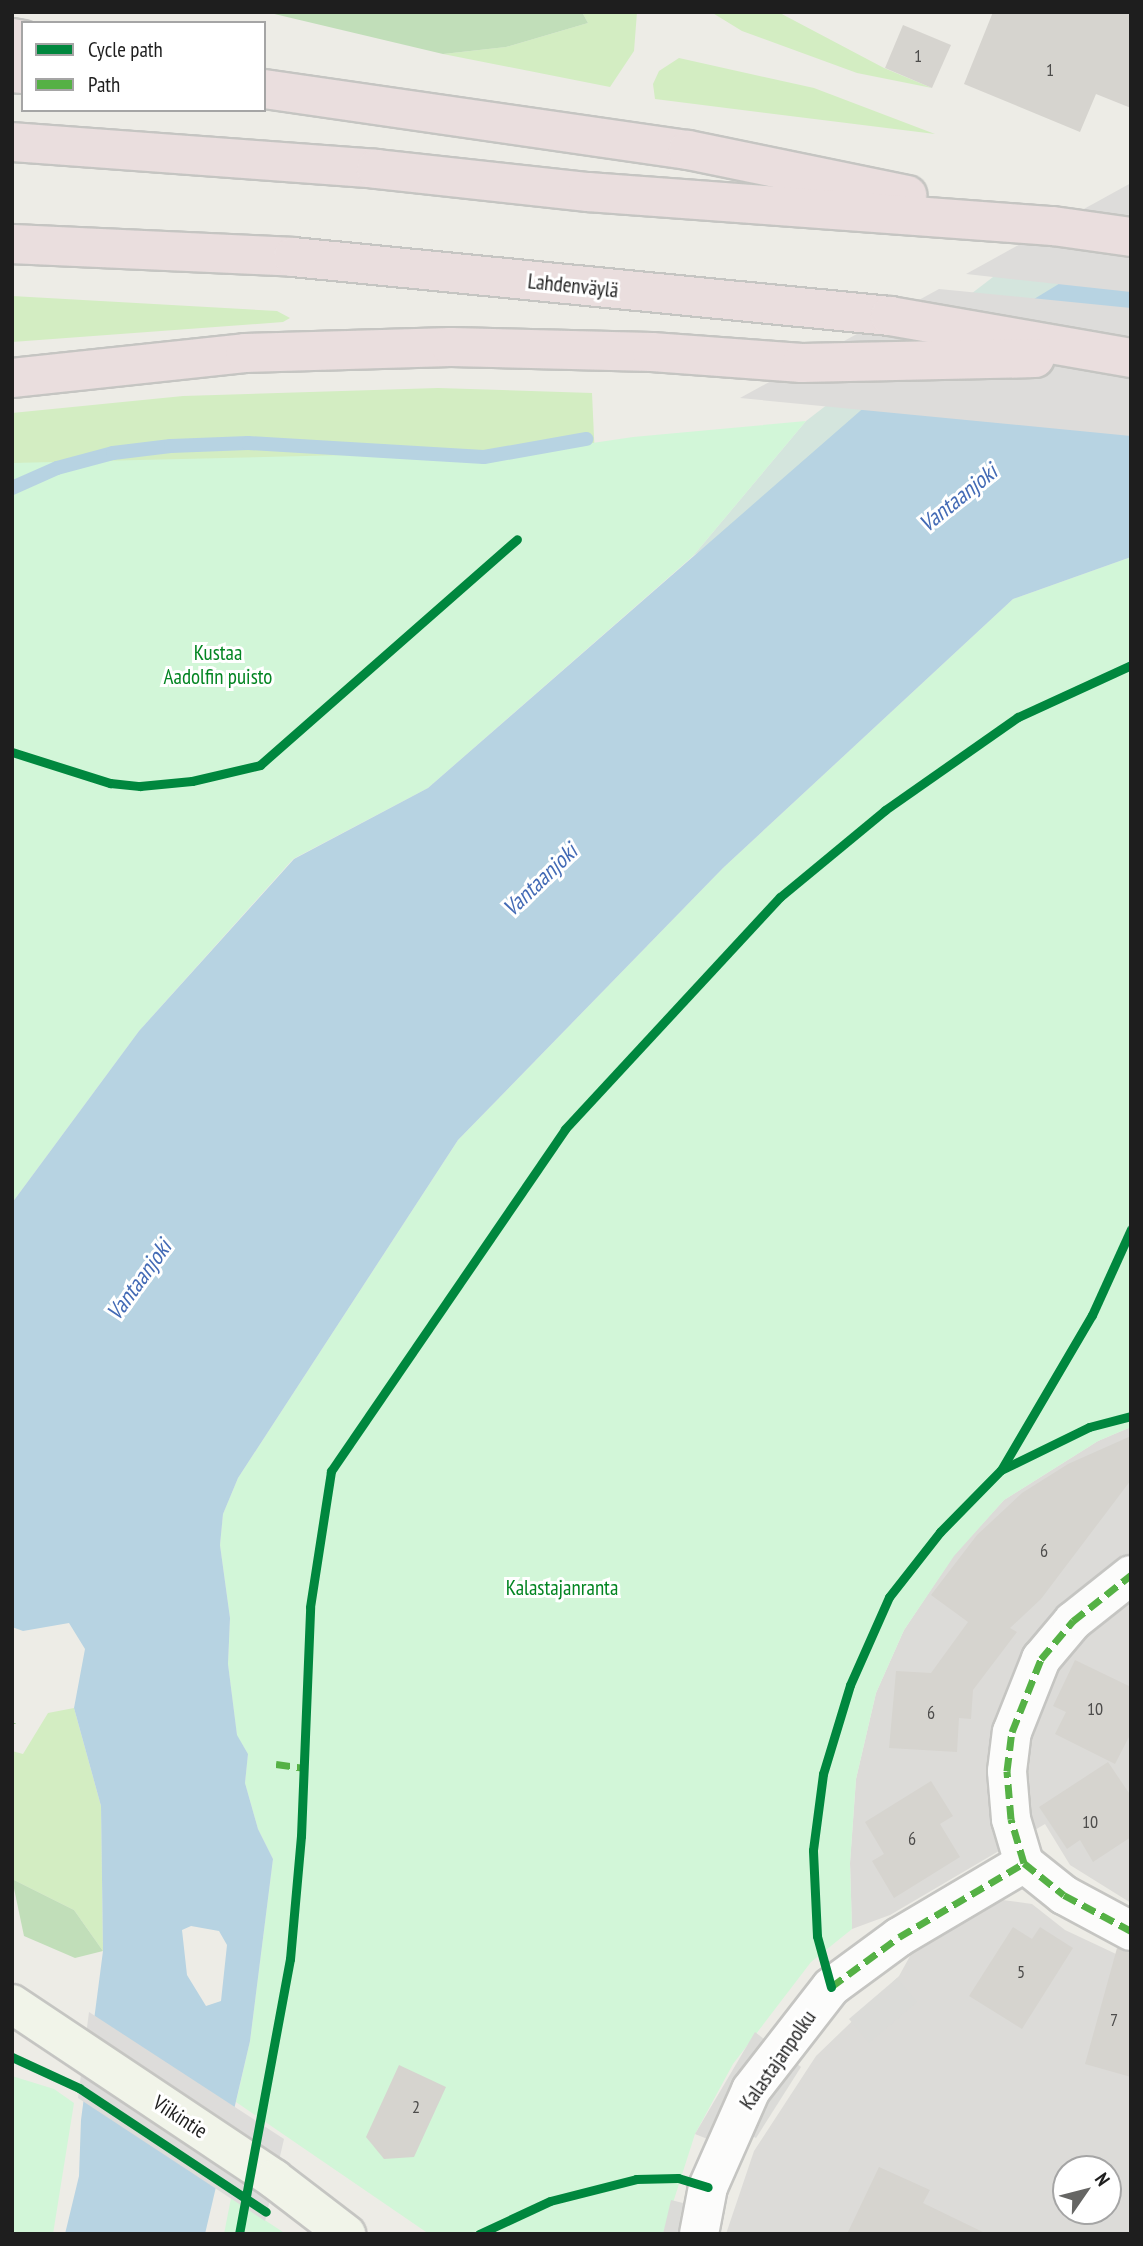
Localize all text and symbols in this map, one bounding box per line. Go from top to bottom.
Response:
legend [21,21,266,112]
text: Cycle path [88,36,163,63]
house number: 1 [914,45,922,67]
house number: 1 [1046,59,1054,81]
text: Path [88,71,120,98]
street label: Lahdenväylä [527,269,619,303]
water label: Vantaanjoki [913,458,1003,538]
park label: Kustaa Aadolfin puisto [164,640,272,690]
water label: Vantaanjoki [497,838,583,922]
water label: Vantaanjoki [101,1234,177,1326]
house number: 6 [1040,1540,1048,1562]
park label: Kalastajanranta [506,1575,618,1601]
house number: 10 [1087,1698,1103,1720]
house number: 6 [927,1702,935,1724]
house number: 10 [1082,1811,1098,1833]
house number: 6 [908,1828,916,1850]
house number: 5 [1017,1961,1025,1983]
street label: Kalastajanpolku [735,2006,821,2114]
house number: 7 [1110,2009,1118,2031]
street label: Viikintie [148,2090,212,2144]
house number: 2 [412,2096,420,2118]
north arrow [1052,2155,1122,2225]
text: N [1090,2168,1115,2190]

